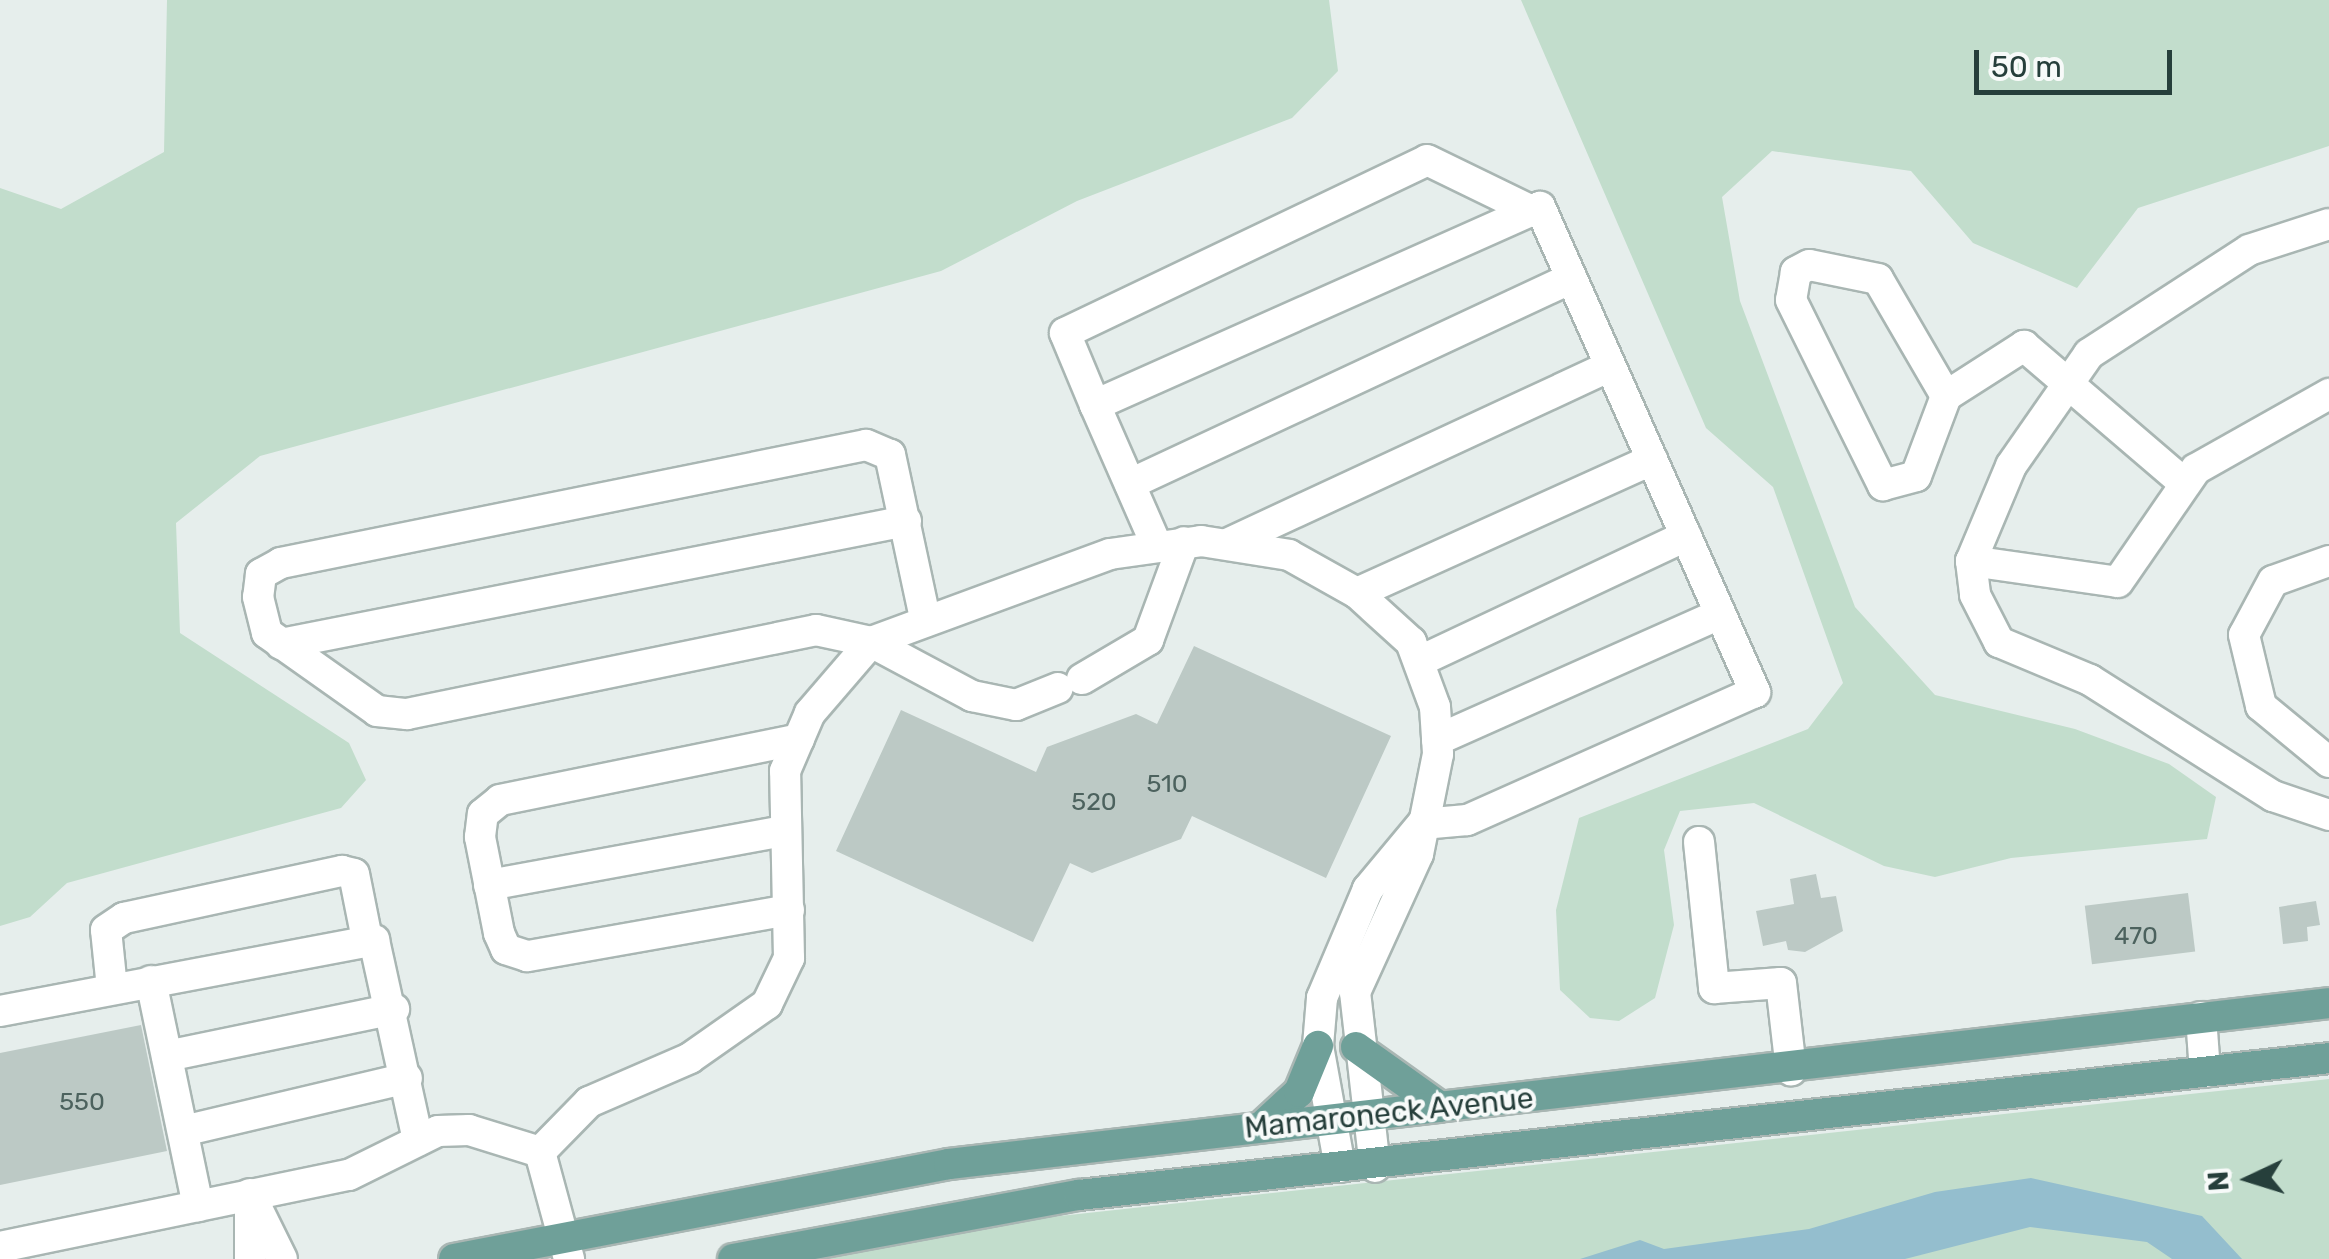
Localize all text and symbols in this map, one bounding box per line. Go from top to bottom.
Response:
scale bar [1979,30,2176,92]
text: 50 m [1991,49,2062,85]
house number: 510 [1146,769,1188,799]
house number: 520 [1071,787,1117,817]
house number: 470 [2114,921,2158,951]
street label: Mamaroneck Avenue [1242,1080,1536,1146]
house number: 550 [59,1087,105,1117]
north arrow [2199,1129,2299,1229]
text: N [2201,1170,2236,1192]

